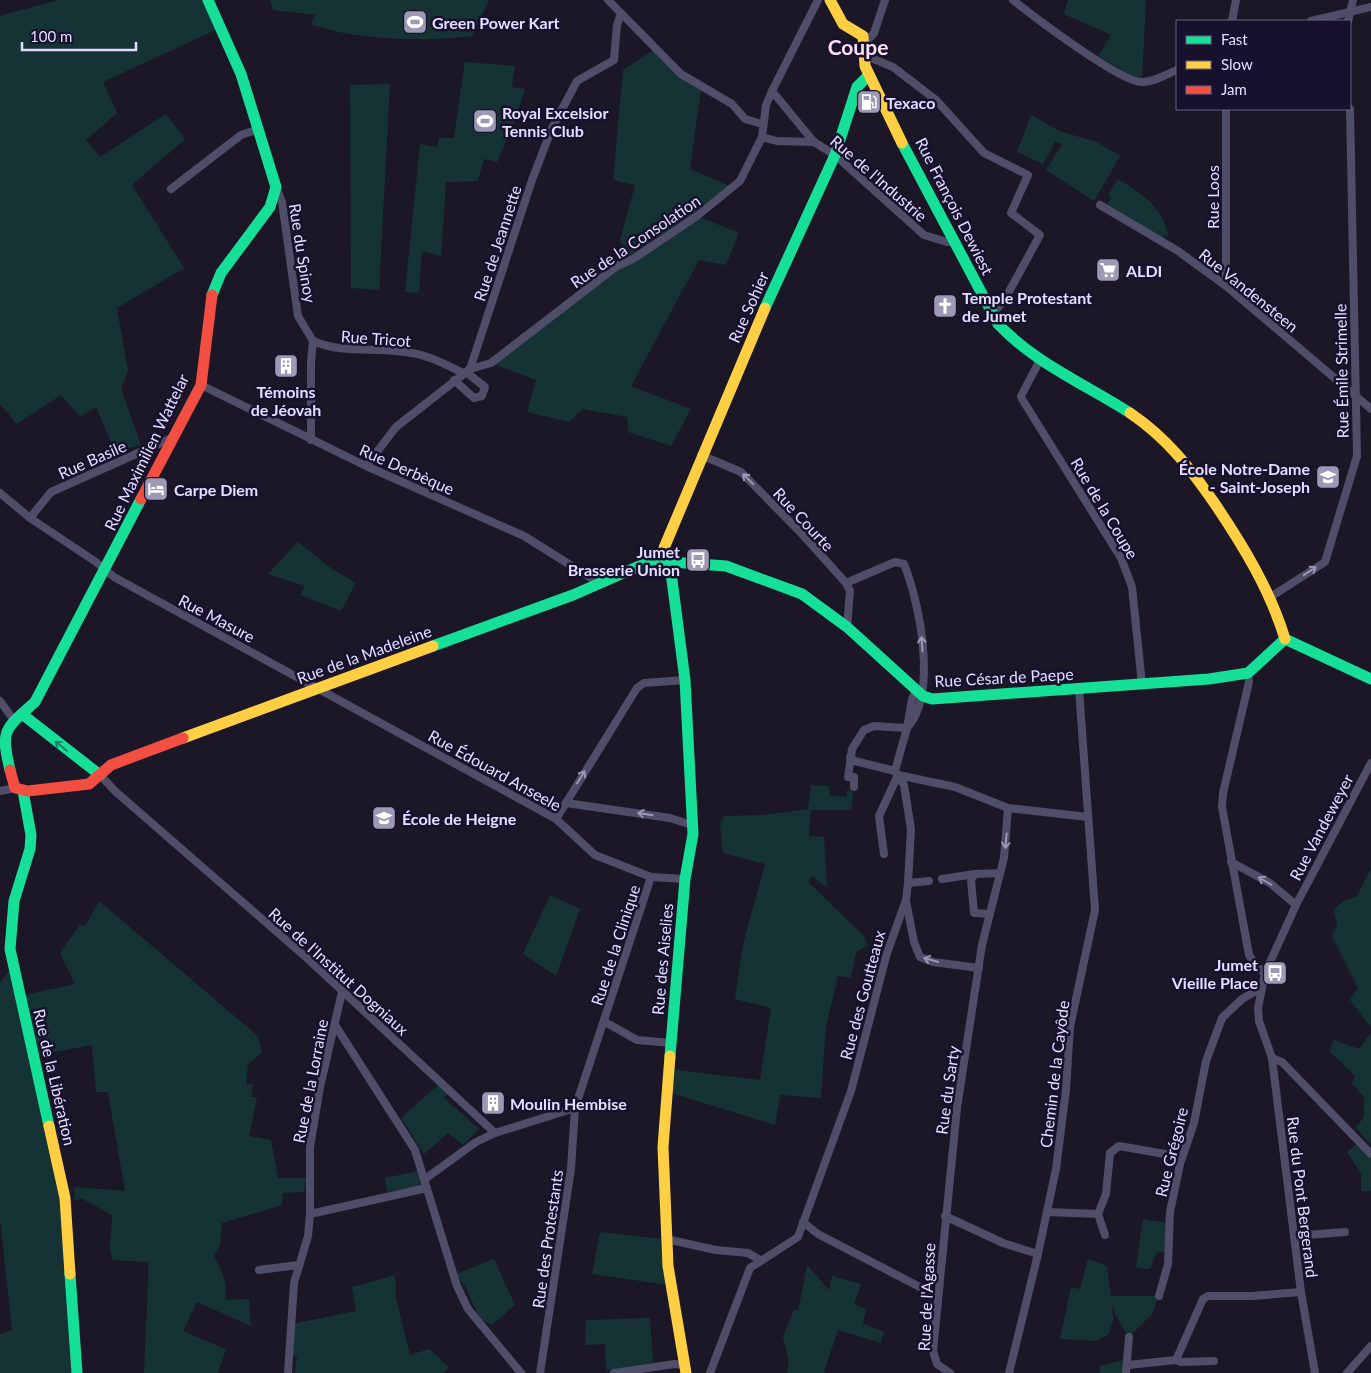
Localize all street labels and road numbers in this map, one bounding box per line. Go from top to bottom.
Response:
street label: Rue de l'Industrie [827,131,931,225]
street label: Rue François Dewiest [912,134,998,278]
street label: Rue Loos [1203,165,1222,229]
street label: Rue de Jeannette [469,183,525,303]
street label: Rue de la Consolation [566,190,704,292]
street label: Rue du Spinoy [286,202,320,305]
street label: Rue Vandensteen [1196,244,1302,336]
street label: Rue Sohier [724,268,772,346]
street label: Rue Émile Strimelle [1330,303,1352,439]
street label: Rue Tricot [340,326,412,350]
street label: Rue Maximilien Wattelar [100,370,192,533]
street label: Rue Basile [55,436,129,482]
street label: Rue Derbèque [357,440,457,498]
street label: Rue de la Coupe [1067,454,1143,562]
street label: Rue Courte [770,483,838,555]
street label: Rue Masure [176,590,258,646]
street label: Rue de la Madeleine [294,621,434,687]
street label: Rue César de Paepe [934,664,1074,690]
street label: Rue Édouard Anseele [425,726,565,814]
street label: Rue Vandeweyer [1285,771,1357,883]
street label: Rue de la Clinique [587,882,643,1008]
street label: Rue des Aiselies [648,902,676,1016]
street label: Rue de l'Institut Dogniaux [265,903,413,1039]
street label: Rue des Goutteaux [836,928,888,1062]
street label: Chemin de la Cayôde [1036,999,1072,1149]
street label: Rue de la Libération [30,1007,80,1147]
street label: Rue de la Lorraine [289,1017,331,1145]
street label: Rue du Sarty [931,1044,963,1136]
street label: Rue Grégoire [1151,1105,1191,1199]
street label: Rue du Pont Bergerand [1284,1115,1322,1279]
street label: Rue des Protestants [528,1168,566,1310]
street label: Rue de l'Agasse [914,1242,938,1352]

